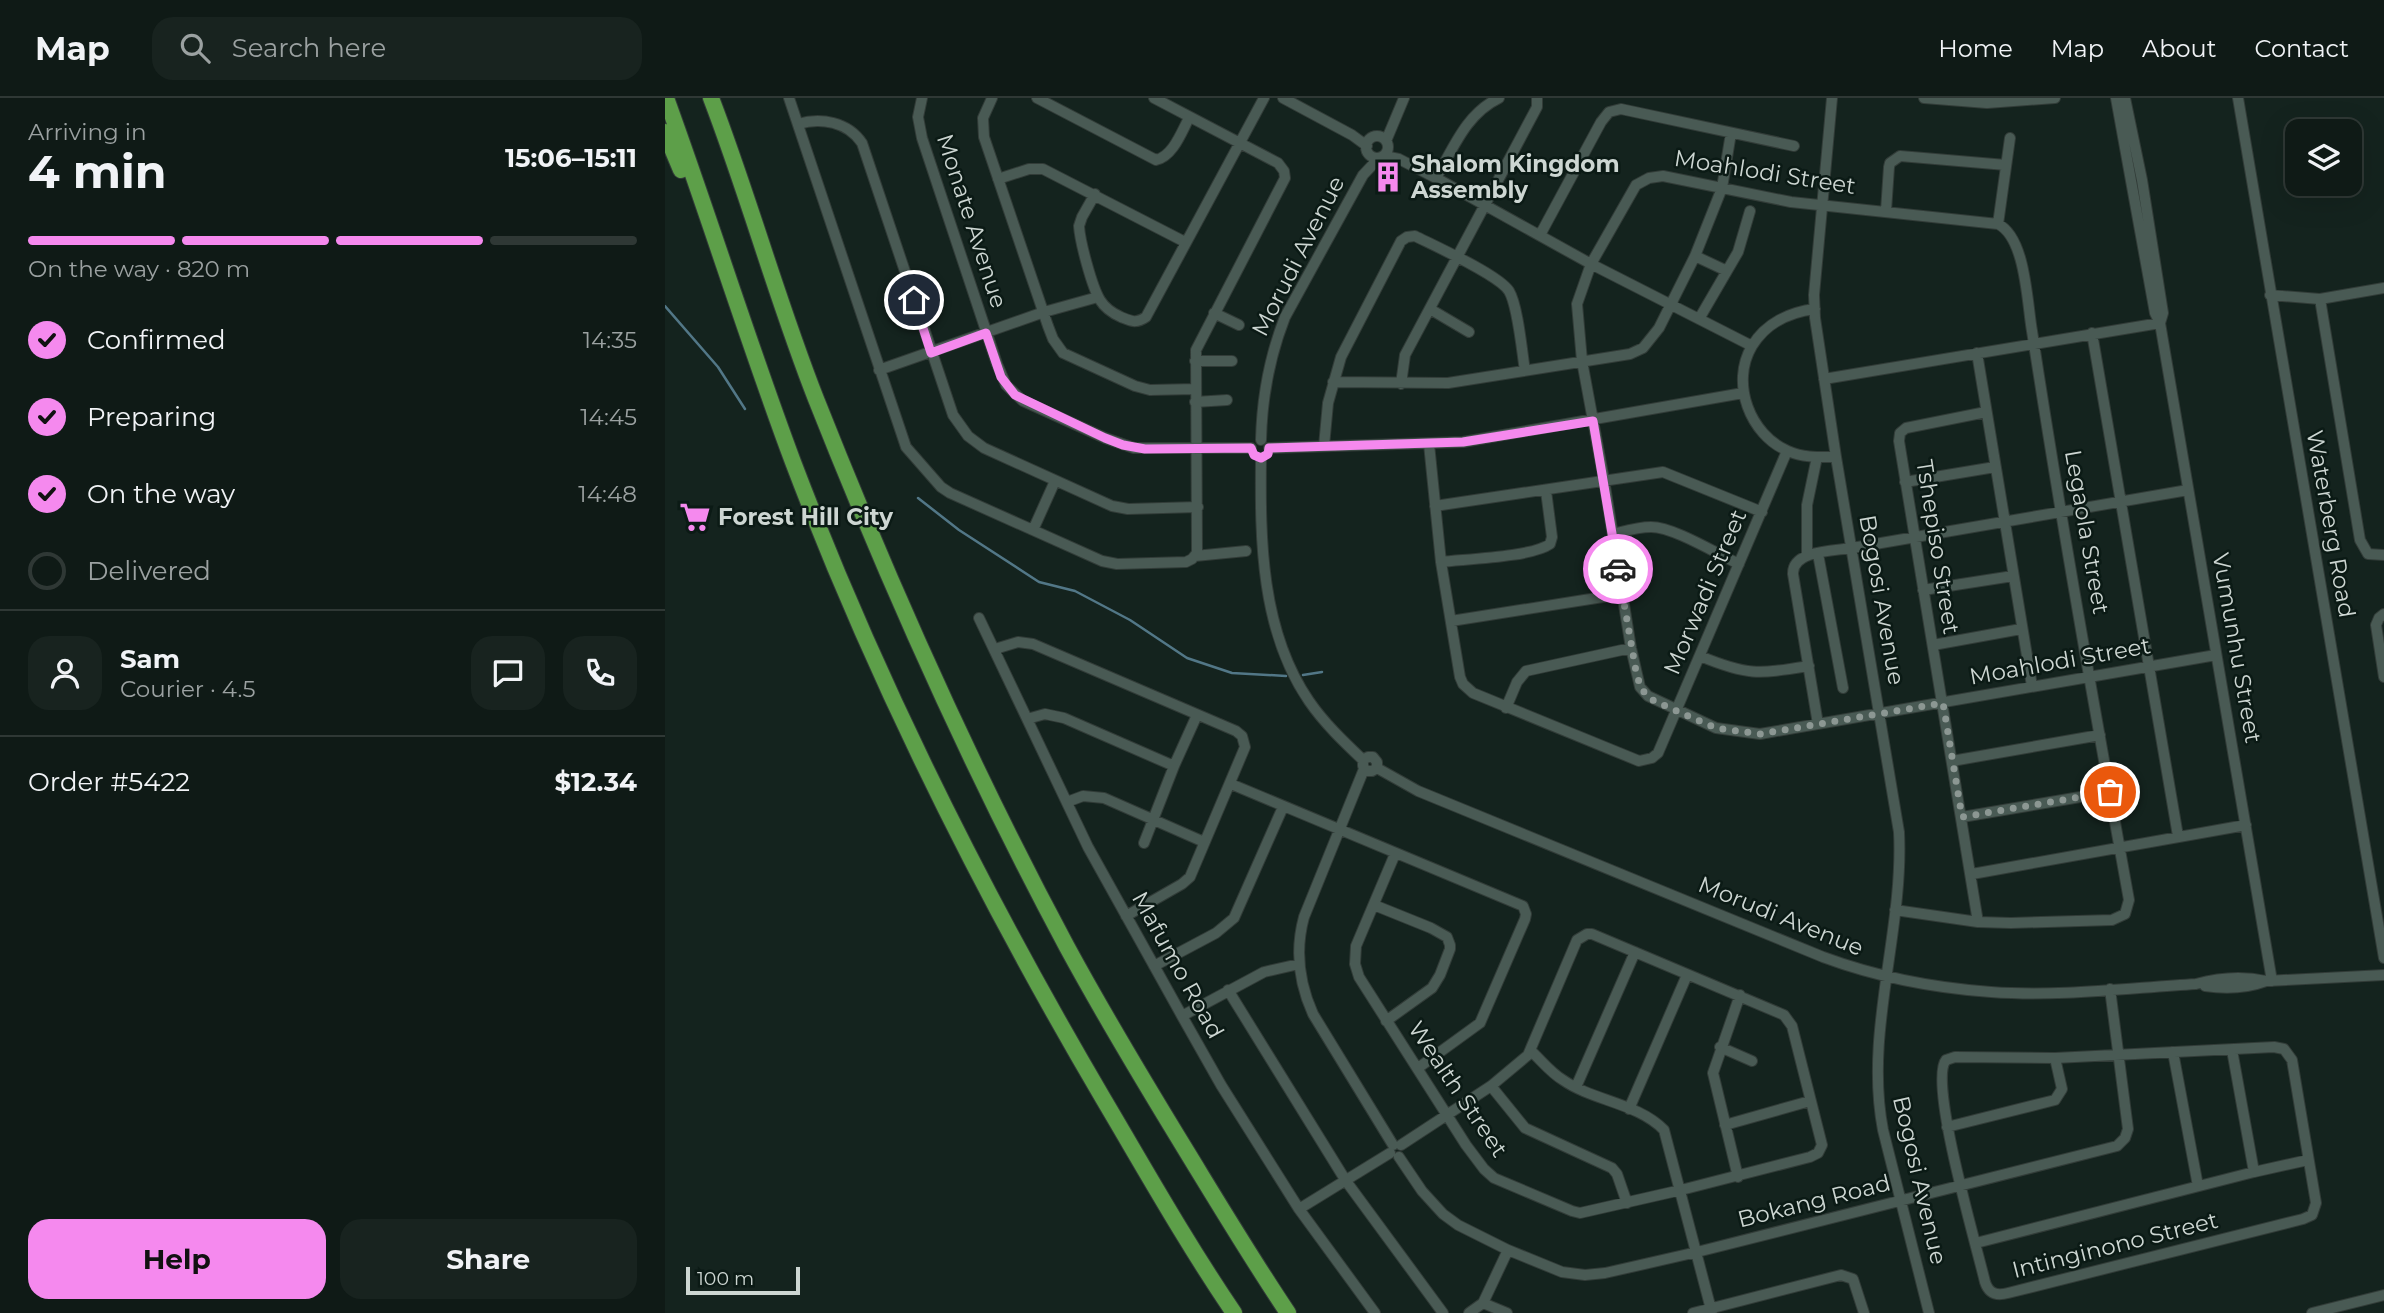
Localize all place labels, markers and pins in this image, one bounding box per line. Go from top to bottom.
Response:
place label: Shalom Kingdom Assembly [1410,150,1620,204]
building icon: Shalom Kingdom Assembly [1371,160,1405,194]
pin [884,270,944,330]
supermarket icon: Forest Hill City [678,500,712,534]
place label: Forest Hill City [718,503,893,531]
pin [2080,762,2140,822]

